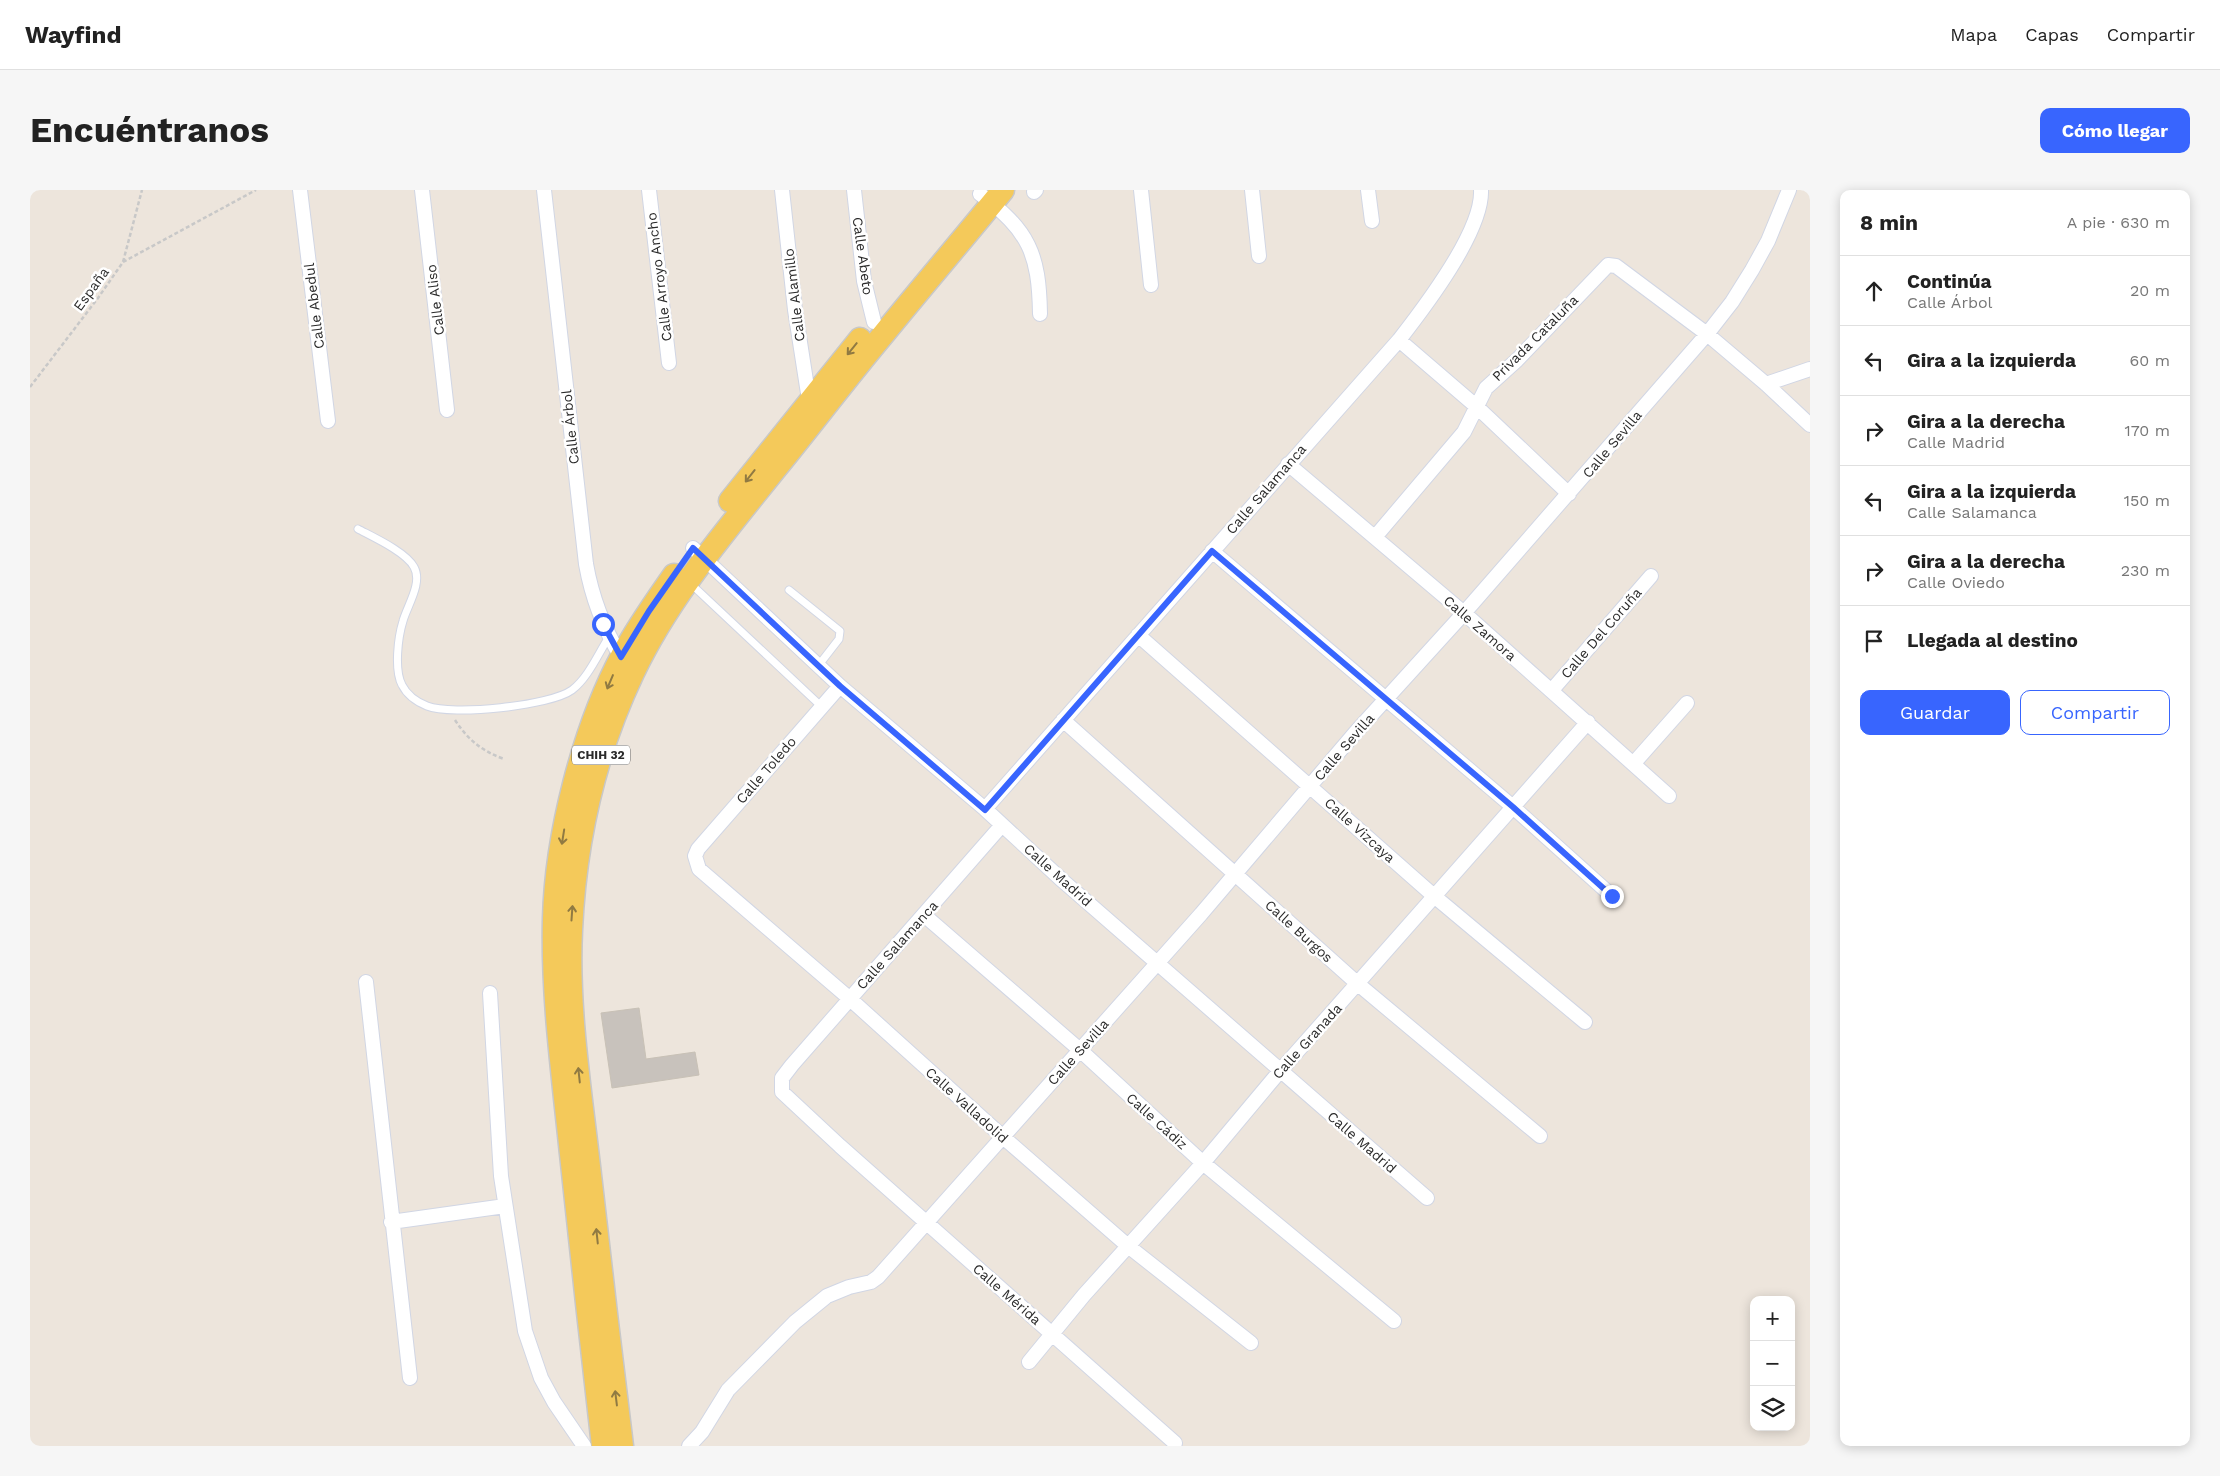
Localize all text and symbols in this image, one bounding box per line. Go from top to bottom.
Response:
text: Wayfind [25,21,121,49]
text: Mapa [1950,24,1997,45]
text: Capas [2025,24,2079,45]
text: Compartir [2107,24,2195,45]
button: Cómo llegar [2040,108,2190,153]
text: Encuéntranos [30,109,269,151]
text: 8 min [1860,210,1918,235]
street label: Calle Arroyo Ancho [643,212,675,342]
text: A pie · 630 m [2067,213,2170,232]
street label: Calle Abeto [850,216,876,296]
street label: Calle Alamillo [780,247,808,343]
street label: Calle Abedul [301,262,327,350]
street label: España [70,264,112,314]
street label: Calle Aliso [423,264,447,336]
text: Continúa [1907,270,1991,293]
icon: ahead [1860,277,1888,305]
text: 20 m [2130,281,2170,300]
street label: Privada Cataluña [1489,292,1581,384]
text: Calle Árbol [1907,293,1993,312]
one-way arrow [846,342,857,355]
icon: left [1860,347,1888,375]
text: Gira a la izquierda [1907,349,2076,372]
text: 60 m [2130,351,2170,370]
street label: Calle Árbol [558,388,582,465]
street label: Calle Sevilla [1579,407,1645,481]
text: Gira a la derecha [1907,410,2065,433]
icon: right [1860,417,1888,445]
text: 170 m [2124,421,2170,440]
text: Calle Madrid [1907,433,2005,452]
street label: Calle Salamanca [1223,441,1309,537]
one-way arrow [745,469,756,482]
text: Gira a la izquierda [1907,480,2076,503]
icon: left [1860,487,1888,515]
text: 150 m [2124,491,2170,510]
text: Calle Salamanca [1907,503,2037,522]
text: Gira a la derecha [1907,550,2065,573]
icon: right [1860,557,1888,585]
text: 230 m [2121,561,2170,580]
text: Calle Oviedo [1907,573,2005,592]
street label: Calle Del Coruña [1557,584,1645,682]
street label: Calle Zamora [1440,592,1520,664]
route start [592,613,615,636]
icon: arrive [1860,627,1888,655]
text: Llegada al destino [1907,629,2078,652]
one-way arrow [605,674,615,689]
button: Guardar [1860,690,2010,735]
button: Compartir [2020,690,2170,735]
street label: Calle Sevilla [1311,710,1377,784]
street label: Calle Toledo [733,733,799,807]
road number: CHIH 32 [572,746,630,764]
street label: Calle Vizcaya [1322,794,1398,866]
one-way arrow [558,829,568,845]
street label: Calle Madrid [1021,840,1095,910]
route end [1601,885,1624,908]
street label: Calle Salamanca [853,897,941,993]
street label: Calle Burgos [1262,897,1336,965]
one-way arrow [567,905,577,921]
street label: Calle Granada [1269,1000,1345,1082]
street label: Calle Sevilla [1044,1016,1112,1088]
street label: Calle Valladolid [923,1064,1011,1146]
one-way arrow [574,1067,584,1083]
street label: Calle Cádiz [1123,1089,1191,1153]
street label: Calle Madrid [1324,1108,1400,1176]
one-way arrow [592,1229,602,1245]
street label: Calle Mérida [970,1260,1044,1328]
map controls [1750,1296,1795,1431]
button: + [1750,1296,1795,1341]
button: − [1750,1341,1795,1386]
button: layers [1750,1386,1795,1431]
one-way arrow [611,1390,621,1406]

